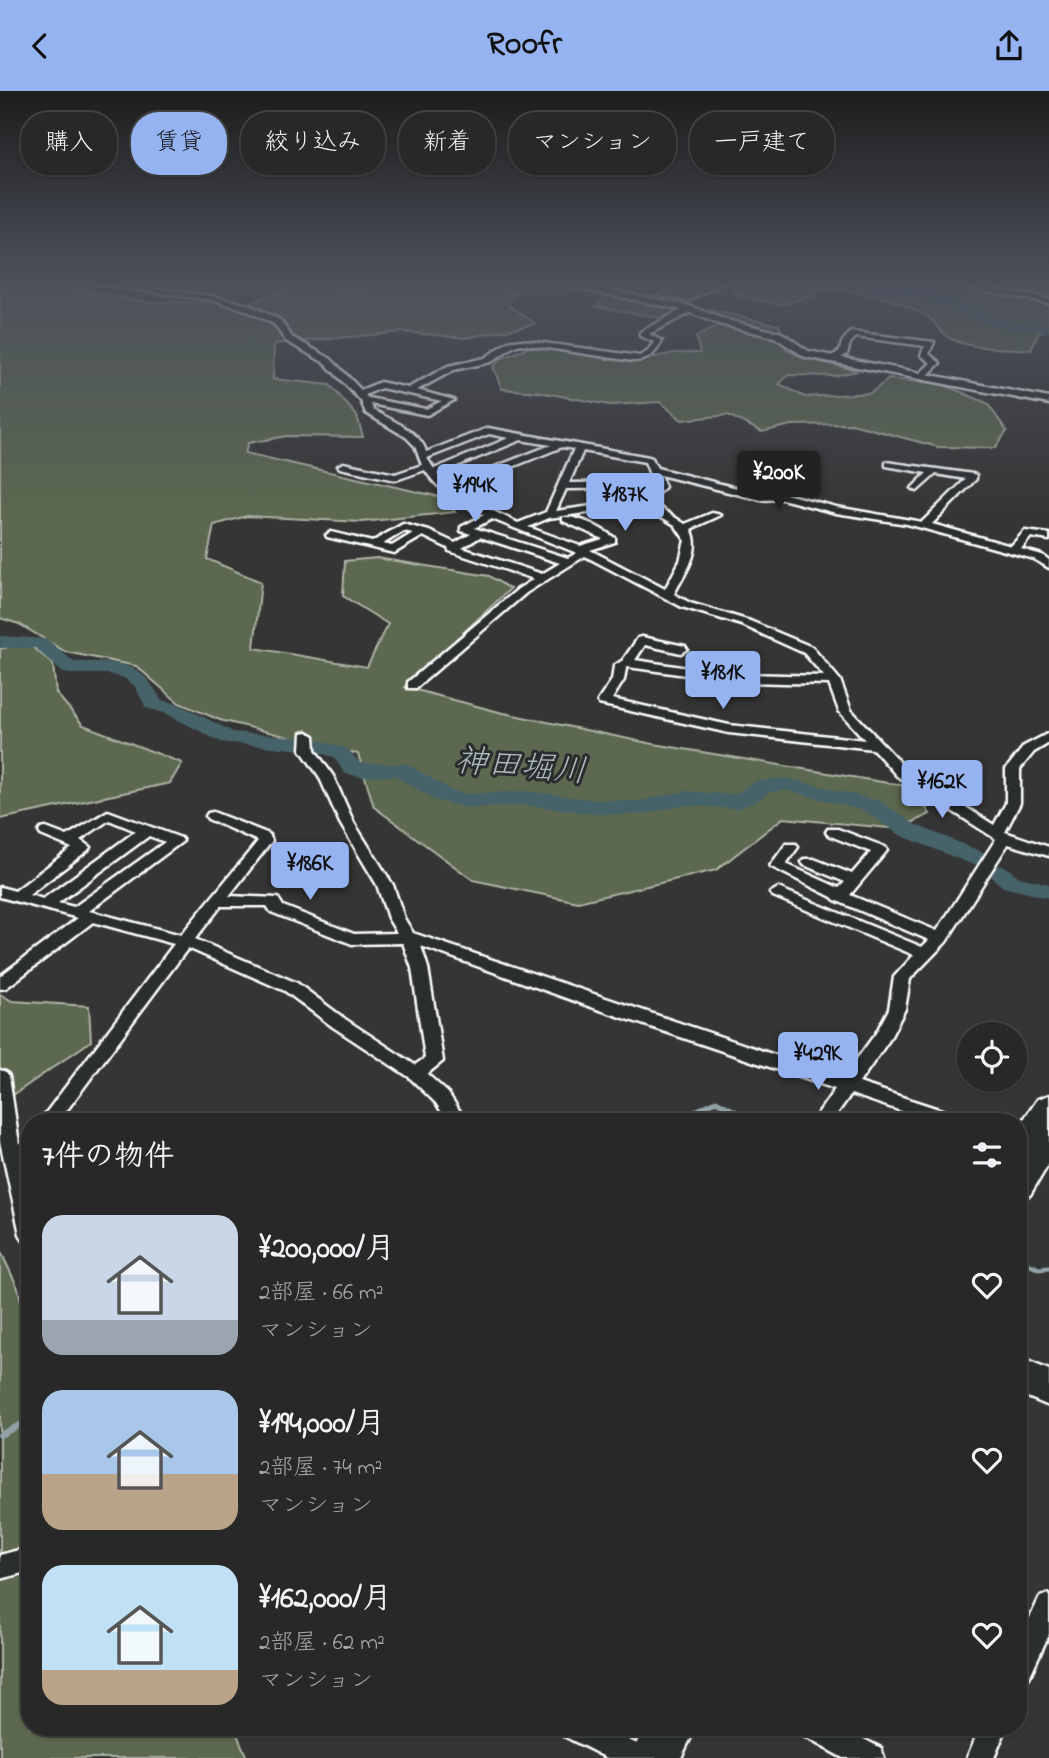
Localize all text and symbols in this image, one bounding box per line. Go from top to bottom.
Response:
text: Roofr [487,22,562,69]
icon: back [21,27,59,65]
icon: share [990,27,1028,65]
chip: 購入 [21,112,117,175]
chip: 賃貸 [131,112,227,175]
chip: 絞り込み [241,112,385,175]
chip: 新着 [399,112,495,175]
chip: マンション [509,112,676,175]
chip: 一戸建て [690,112,834,175]
pin: ¥200K [730,451,828,511]
text: ¥200K [753,457,805,490]
pin: ¥194K [426,465,524,524]
text: ¥194K [453,470,497,503]
pin: ¥187K [576,473,674,533]
text: ¥187K [602,479,648,512]
pin: ¥181K [674,651,772,711]
text: ¥181K [701,657,745,690]
water label: 神田堀川 [453,738,588,798]
pin: ¥162K [893,761,991,820]
text: ¥162K [918,766,967,799]
pin: ¥186K [261,843,359,902]
text: ¥186K [287,848,333,881]
map controls [957,1022,1027,1092]
button: locate [957,1022,1027,1092]
pin: ¥429K [769,1033,867,1092]
text: ¥429K [794,1038,842,1071]
text: 7件の物件 [42,1136,174,1180]
icon: filters [968,1136,1006,1174]
text: ¥200,000/月 [259,1228,395,1272]
icon: home [98,1243,182,1327]
icon: heart [968,1266,1006,1304]
text: 2部屋 · 66 m² [259,1277,384,1310]
text: マンション [259,1315,373,1348]
text: ¥194,000/月 [259,1403,385,1447]
icon: home [98,1418,182,1502]
icon: heart [968,1441,1006,1479]
text: 2部屋 · 74 m² [259,1452,382,1485]
text: マンション [259,1490,373,1523]
text: ¥162,000/月 [259,1578,392,1622]
icon: home [98,1593,182,1677]
icon: heart [968,1616,1006,1654]
text: 2部屋 · 62 m² [259,1627,385,1660]
text: マンション [259,1665,373,1698]

